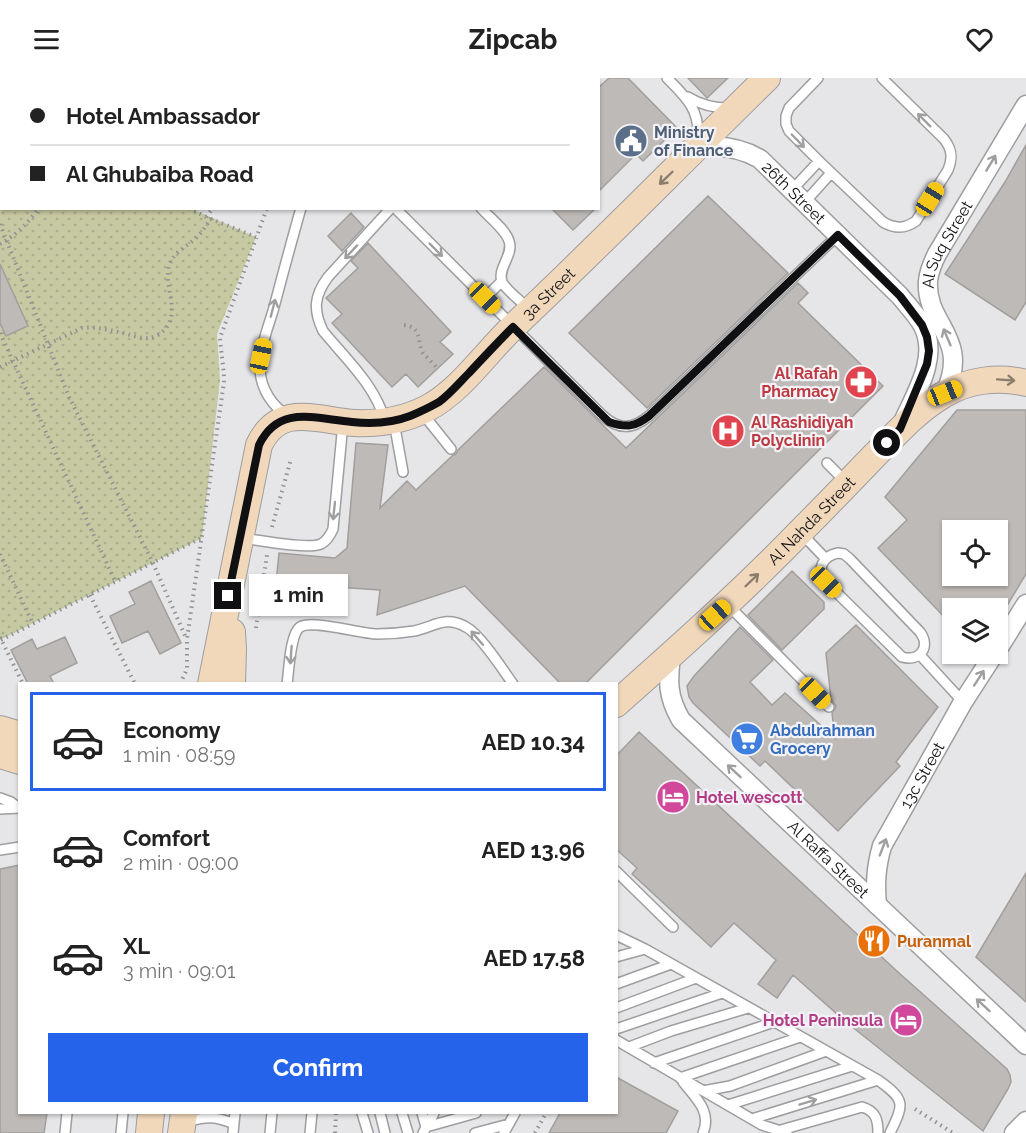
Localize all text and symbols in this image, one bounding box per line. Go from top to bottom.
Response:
icon: menu [30,23,63,56]
icon: heart [963,23,996,56]
text: Zipcab [469,24,557,55]
text: Hotel Ambassador [66,103,260,129]
one-way arrow [917,112,932,127]
public building icon: Ministry of Finance [613,123,649,159]
place label: Ministry of Finance [654,123,734,160]
one-way arrow [791,134,805,149]
one-way arrow [986,155,998,172]
street label: 26th Street [758,157,830,228]
text: Al Ghubaiba Road [66,161,254,187]
one-way arrow [659,171,674,186]
car [913,179,947,219]
street label: Al Suq Street [919,197,977,289]
one-way arrow [429,242,444,257]
one-way arrow [344,244,358,259]
street label: 3a Street [518,264,579,323]
car [466,279,504,317]
one-way arrow [268,299,280,318]
one-way arrow [941,328,952,347]
car [248,337,274,375]
place label: Al Rafah Pharmacy [761,364,838,401]
pharmacy icon: Al Rafah Pharmacy [843,364,879,400]
one-way arrow [996,375,1016,386]
car [925,378,965,408]
hospital icon: Al Rashidiyah Polyclinin [710,413,746,449]
place label: Al Rashidiyah Polyclinin [751,413,853,450]
route start [873,429,900,456]
street label: Al Nahda Street [764,472,860,569]
one-way arrow [329,500,340,520]
map controls [942,520,1008,664]
button: locate [942,520,1008,586]
car [807,563,845,601]
one-way arrow [745,572,760,587]
callout: 1 min [249,575,348,617]
route end [214,582,241,609]
text: 1 min [273,583,324,607]
car [696,596,734,634]
button: layers [942,598,1008,664]
one-way arrow [470,631,484,646]
one-way arrow [285,644,296,664]
one-way arrow [973,670,985,687]
car [796,674,834,712]
icon: car [51,715,105,769]
text: Economy [123,717,221,743]
supermarket icon: Abdulrahman Grocery [729,721,765,757]
place label: Abdulrahman Grocery [770,721,875,758]
text: AED 10.34 [482,729,585,755]
street label: 13c Street [896,738,949,812]
text: 1 min · 08:59 [123,743,236,767]
one-way arrow [727,764,742,778]
hotel icon: Hotel wescott [655,779,691,815]
place label: Hotel wescott [696,788,802,807]
street label: Al Raffa Street [784,817,873,902]
icon: car [51,823,105,877]
text: Comfort [123,825,210,851]
text: AED 13.96 [482,837,585,863]
one-way arrow [878,839,889,857]
text: 2 min · 09:00 [123,851,239,875]
restaurant icon: Puranmal [856,923,892,959]
icon: car [51,931,105,985]
place label: Puranmal [897,932,972,951]
text: XL [123,933,150,959]
text: AED 17.58 [484,945,585,971]
text: 3 min · 09:01 [123,959,236,983]
one-way arrow [976,998,991,1012]
hotel icon: Hotel Peninsula [888,1002,924,1038]
place label: Hotel Peninsula [763,1011,883,1030]
button: Confirm [48,1033,588,1102]
one-way arrow [798,1096,817,1107]

